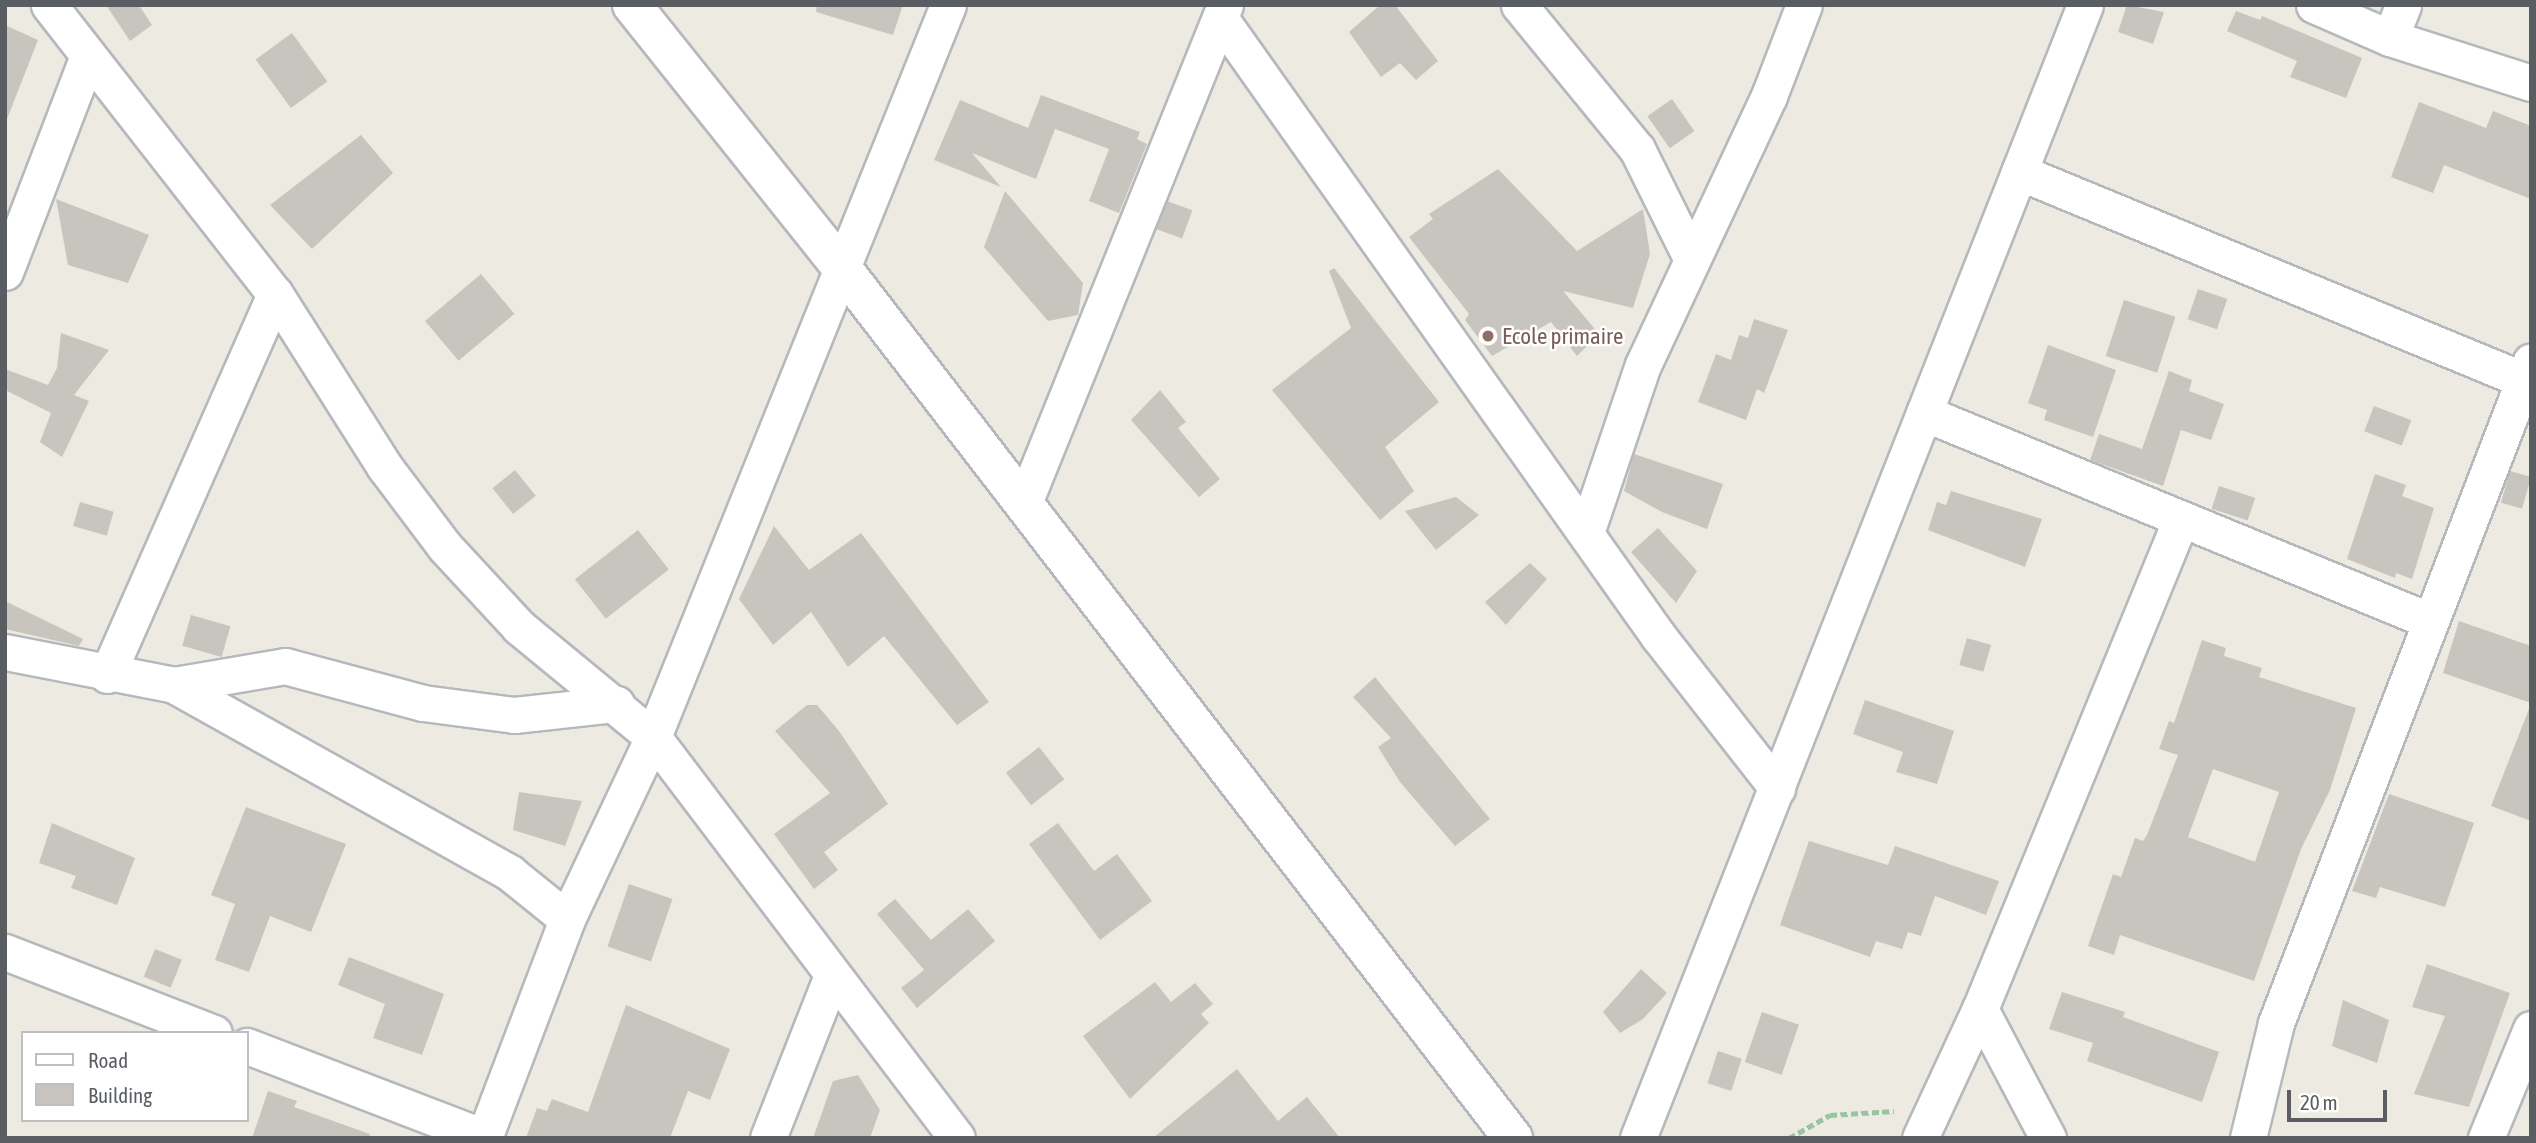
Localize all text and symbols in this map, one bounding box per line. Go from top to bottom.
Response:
place label: Ecole primaire [1502,322,1623,350]
marker: Ecole primaire [1480,328,1496,344]
legend [21,1031,248,1122]
text: Road [88,1048,128,1072]
scale bar [2291,1076,2391,1120]
text: Building [88,1083,152,1107]
text: 20 m [2300,1090,2338,1114]

